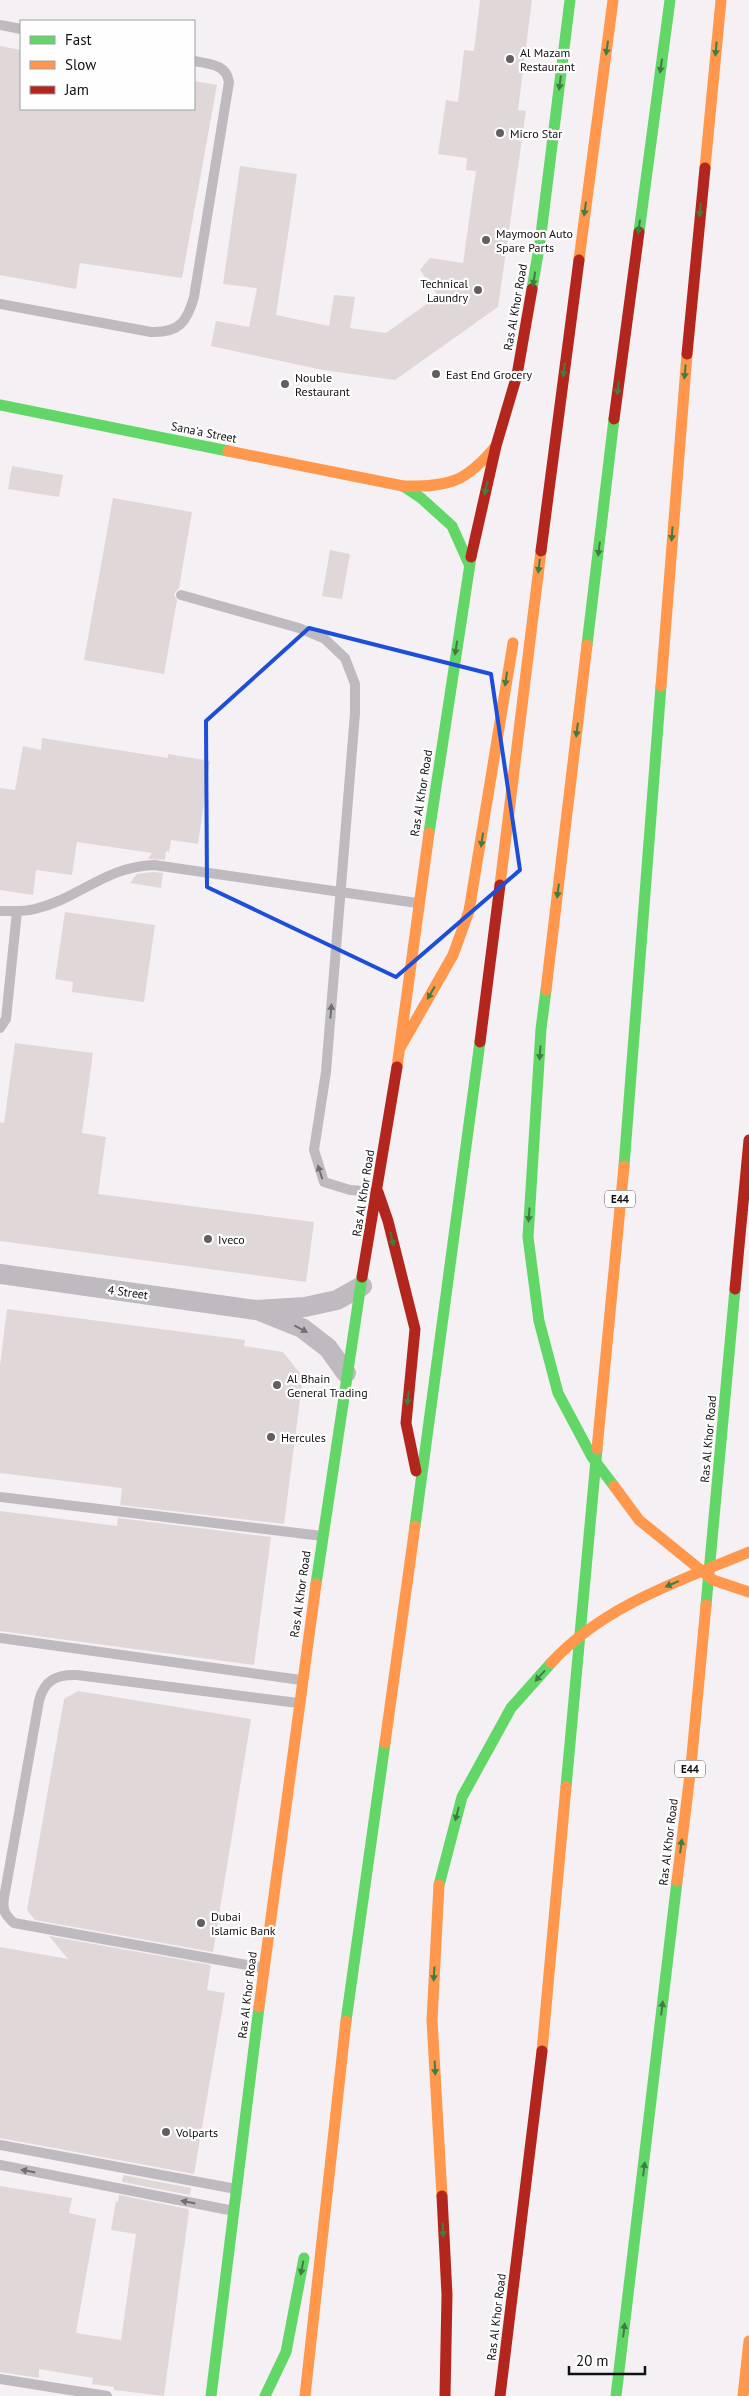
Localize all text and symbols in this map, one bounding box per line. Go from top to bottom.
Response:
legend [20,20,195,110]
text: Fast [65,30,92,49]
one-way arrow [603,41,611,57]
one-way arrow [712,41,720,57]
place label: Al Mazam Restaurant [520,45,575,74]
marker: Al Mazam Restaurant [504,53,516,65]
text: Slow [65,55,96,74]
one-way arrow [656,58,664,74]
one-way arrow [556,75,564,91]
text: Jam [64,80,89,99]
place label: Micro Star [510,126,562,141]
marker: Micro Star [494,127,506,139]
one-way arrow [581,202,589,218]
one-way arrow [696,203,704,219]
one-way arrow [635,219,643,235]
place label: Maymoon Auto Spare Parts [496,226,573,255]
marker: Maymoon Auto Spare Parts [480,234,492,246]
street label: Ras Al Khor Road [500,263,530,351]
one-way arrow [530,271,538,287]
place label: Technical Laundry [420,276,468,305]
marker: Technical Laundry [472,284,484,296]
one-way arrow [560,363,568,379]
one-way arrow [681,364,689,380]
place label: East End Grocery [446,367,533,382]
marker: East End Grocery [430,368,442,380]
place label: Nouble Restaurant [295,370,350,399]
marker: Nouble Restaurant [279,378,291,390]
one-way arrow [614,380,622,396]
street label: Sana'a Street [170,418,238,446]
one-way arrow [482,481,490,496]
one-way arrow [668,526,676,542]
one-way arrow [595,541,603,557]
one-way arrow [535,559,543,575]
one-way arrow [452,640,460,656]
one-way arrow [502,672,510,688]
one-way arrow [573,722,581,738]
street label: Ras Al Khor Road [407,749,435,837]
one-way arrow [478,832,486,848]
one-way arrow [554,884,562,900]
one-way arrow [427,986,436,999]
one-way arrow [328,1003,336,1019]
one-way arrow [535,1045,543,1061]
street label: Ras Al Khor Road [349,1149,377,1237]
one-way arrow [316,1164,323,1179]
road number: E44 [605,1190,635,1208]
one-way arrow [525,1207,533,1223]
one-way arrow [388,1231,396,1246]
place label: Iveco [218,1232,245,1247]
marker: Iveco [202,1233,214,1245]
street label: 4 Street [107,1282,149,1302]
one-way arrow [293,1325,308,1333]
place label: Al Bhain General Trading [287,1371,368,1400]
marker: Al Bhain General Trading [271,1379,283,1391]
one-way arrow [404,1390,412,1406]
street label: Ras Al Khor Road [697,1395,719,1483]
place label: Hercules [281,1430,326,1445]
marker: Hercules [265,1431,277,1443]
street label: Ras Al Khor Road [286,1550,314,1638]
one-way arrow [665,1581,679,1589]
one-way arrow [534,1670,546,1682]
road number: E44 [675,1760,705,1778]
street label: Ras Al Khor Road [655,1798,681,1886]
one-way arrow [453,1807,461,1822]
one-way arrow [677,1838,685,1854]
place label: Dubai Islamic Bank [211,1909,276,1938]
marker: Dubai Islamic Bank [195,1917,207,1929]
street label: Ras Al Khor Road [234,1951,260,2039]
one-way arrow [430,1966,438,1982]
one-way arrow [659,1999,667,2015]
one-way arrow [431,2060,439,2076]
place label: Volparts [175,2125,218,2140]
marker: Volparts [160,2126,172,2138]
one-way arrow [640,2161,648,2177]
one-way arrow [20,2166,36,2174]
one-way arrow [179,2197,195,2205]
one-way arrow [440,2223,448,2239]
one-way arrow [298,2260,306,2275]
street label: Ras Al Khor Road [483,2273,509,2361]
one-way arrow [621,2322,629,2338]
scale bar [569,2344,645,2376]
text: 20 m [576,2351,609,2370]

